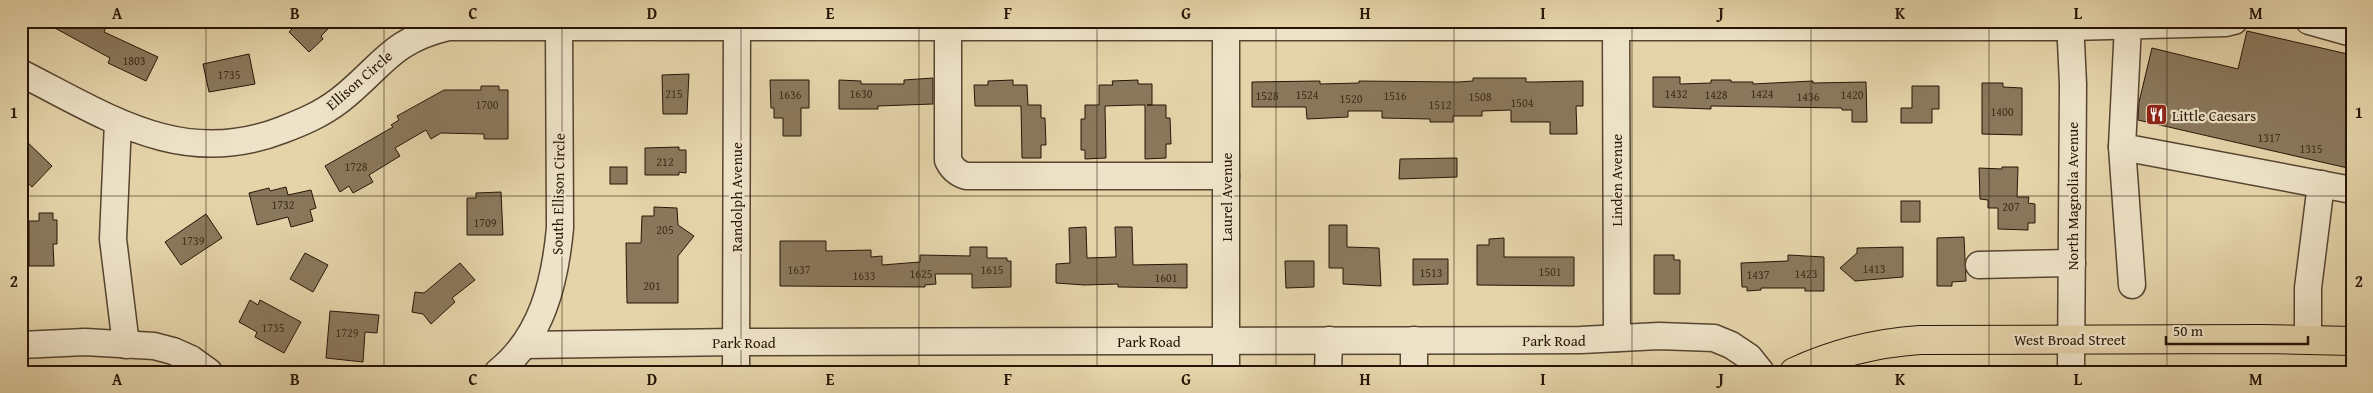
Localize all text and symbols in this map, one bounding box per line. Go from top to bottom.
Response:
text: A [112,1,123,25]
text: B [290,1,300,25]
text: C [468,1,478,25]
text: D [647,1,657,25]
text: E [826,1,835,25]
text: F [1004,1,1012,25]
text: G [1181,1,1191,25]
text: H [1359,1,1371,25]
text: I [1540,1,1546,25]
text: J [1715,1,1724,25]
text: K [1895,1,1906,25]
text: L [2074,1,2083,25]
text: M [2249,1,2263,25]
street label: Ellison Circle [321,45,397,115]
house number: 1803 [122,52,146,69]
house number: 1735 [217,66,241,83]
house number: 215 [665,85,683,102]
house number: 1630 [849,85,873,102]
house number: 1432 [1664,85,1688,102]
house number: 1424 [1750,85,1774,102]
house number: 1636 [778,86,802,103]
house number: 1524 [1295,86,1319,103]
house number: 1428 [1704,86,1728,103]
house number: 1420 [1840,86,1864,103]
house number: 1528 [1255,87,1279,104]
house number: 1516 [1383,87,1407,104]
house number: 1508 [1468,88,1492,105]
house number: 1436 [1796,88,1820,105]
house number: 1520 [1339,90,1363,107]
house number: 1504 [1510,94,1534,111]
house number: 1700 [475,96,499,113]
house number: 1512 [1428,96,1452,113]
text: 1 [10,100,18,124]
text: 1 [2355,100,2363,124]
house number: 1400 [1990,103,2014,120]
restaurant icon: Little Caesars [2144,103,2168,127]
place label: Little Caesars [2172,105,2256,126]
street label: North Magnolia Avenue [2062,122,2083,270]
house number: 1317 [2257,129,2281,146]
street label: South Ellison Circle [546,133,570,255]
street label: Linden Avenue [1606,134,1627,226]
house number: 1315 [2299,140,2323,157]
street label: Randolph Avenue [726,142,747,252]
street label: Laurel Avenue [1216,152,1237,242]
house number: 212 [656,153,674,170]
house number: 1728 [344,158,368,175]
house number: 1732 [271,196,295,213]
house number: 207 [2002,198,2020,215]
house number: 1709 [473,214,497,231]
house number: 205 [656,221,674,238]
house number: 1739 [181,232,205,249]
house number: 1413 [1862,260,1886,277]
house number: 1637 [787,261,811,278]
house number: 1615 [980,261,1004,278]
house number: 1501 [1538,263,1562,280]
house number: 1513 [1419,264,1443,281]
house number: 1625 [909,265,933,282]
house number: 1423 [1794,265,1818,282]
house number: 1437 [1746,266,1770,283]
house number: 1633 [852,267,876,284]
text: 2 [10,269,18,293]
house number: 1601 [1154,269,1178,286]
text: 2 [2355,269,2363,293]
house number: 201 [643,277,661,294]
scale bar [2166,313,2308,345]
house number: 1735 [261,319,285,336]
text: 50 m [2173,320,2204,341]
house number: 1729 [335,324,359,341]
street label: West Broad Street [2014,329,2127,350]
street label: Park Road [1522,330,1586,351]
street label: Park Road [1117,331,1181,352]
street label: Park Road [712,332,776,353]
text: A [112,367,123,391]
text: B [290,367,300,391]
text: C [468,367,478,391]
text: D [647,367,657,391]
text: E [826,367,835,391]
text: F [1004,367,1012,391]
text: G [1181,367,1191,391]
text: H [1359,367,1371,391]
text: I [1540,367,1546,391]
text: J [1715,367,1724,391]
text: K [1895,367,1906,391]
text: L [2074,367,2083,391]
text: M [2249,367,2263,391]

